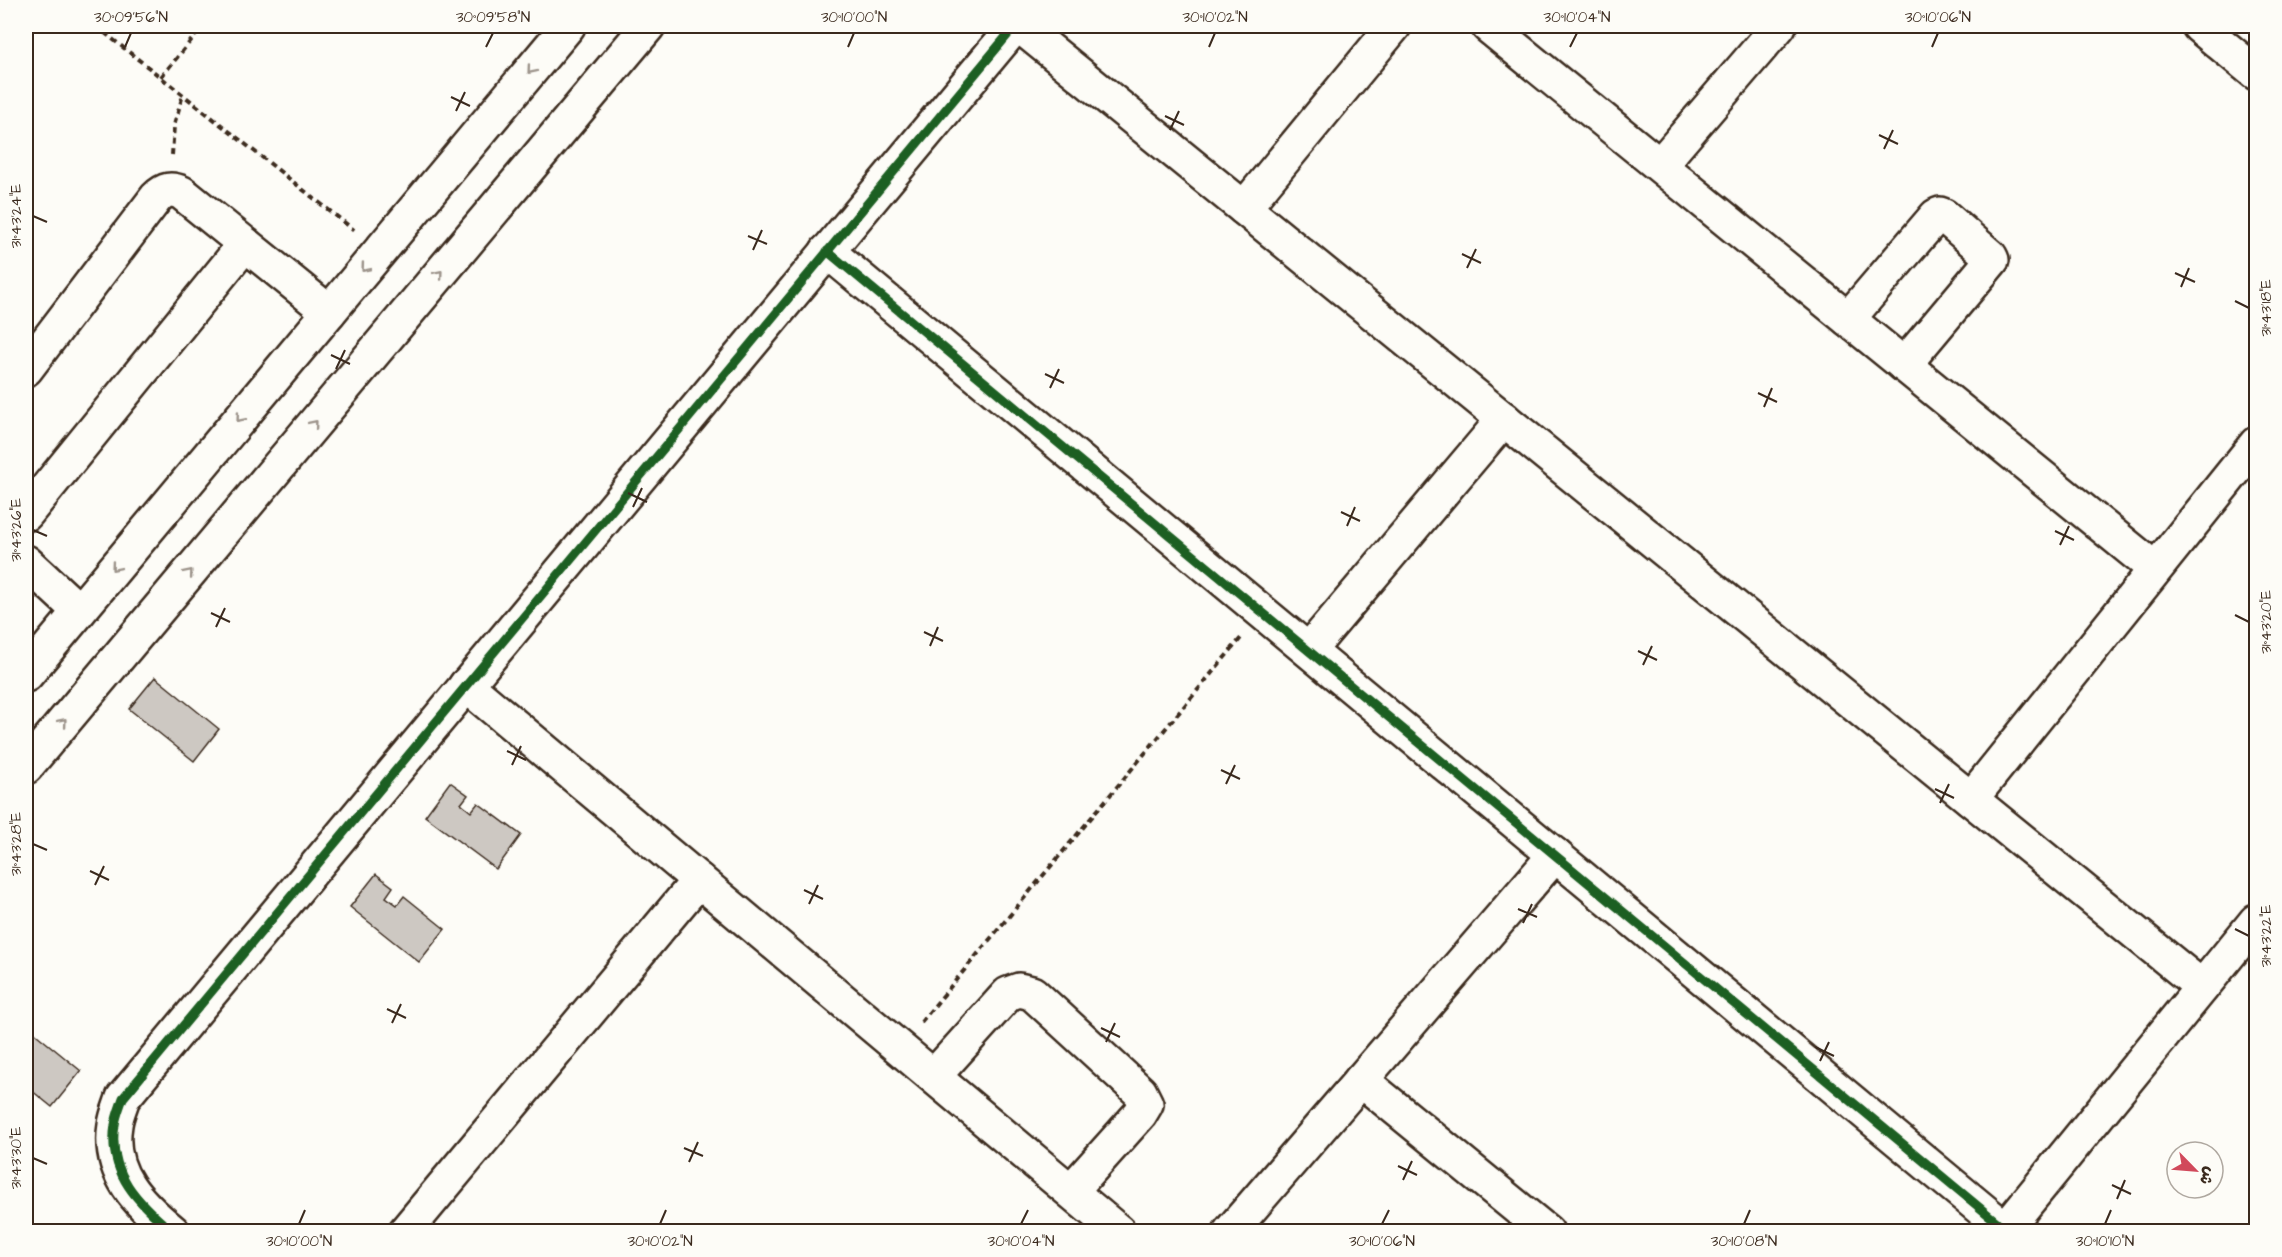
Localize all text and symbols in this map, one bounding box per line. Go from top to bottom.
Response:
text: 30°09'56"N [94,7,168,28]
text: 30°09'58"N [456,7,530,28]
text: 30°10'00"N [821,7,887,28]
text: 30°10'02"N [1182,7,1248,28]
text: 30°10'04"N [1544,7,1610,28]
text: 30°10'06"N [1905,7,1971,28]
one-way arrow [527,63,538,74]
text: 31°43'24"E [6,184,27,248]
one-way arrow [361,261,372,272]
one-way arrow [432,270,443,281]
text: 31°43'18"E [2256,279,2277,337]
one-way arrow [236,411,247,422]
one-way arrow [307,420,318,431]
text: 31°43'26"E [6,498,27,562]
one-way arrow [111,560,122,571]
one-way arrow [181,569,192,580]
text: 31°43'20"E [2256,590,2277,654]
one-way arrow [56,718,67,729]
text: 31°43'28"E [6,812,27,876]
text: 31°43'22"E [2256,905,2277,967]
text: 31°43'30"E [6,1127,27,1189]
north arrow [2165,1140,2225,1200]
text: ش [2194,1163,2221,1189]
text: 30°10'00"N [266,1231,332,1252]
text: 30°10'02"N [627,1231,693,1252]
text: 30°10'04"N [988,1231,1054,1252]
text: 30°10'06"N [1349,1231,1415,1252]
text: 30°10'08"N [1711,1231,1777,1252]
text: 30°10'10"N [2076,1231,2134,1252]

